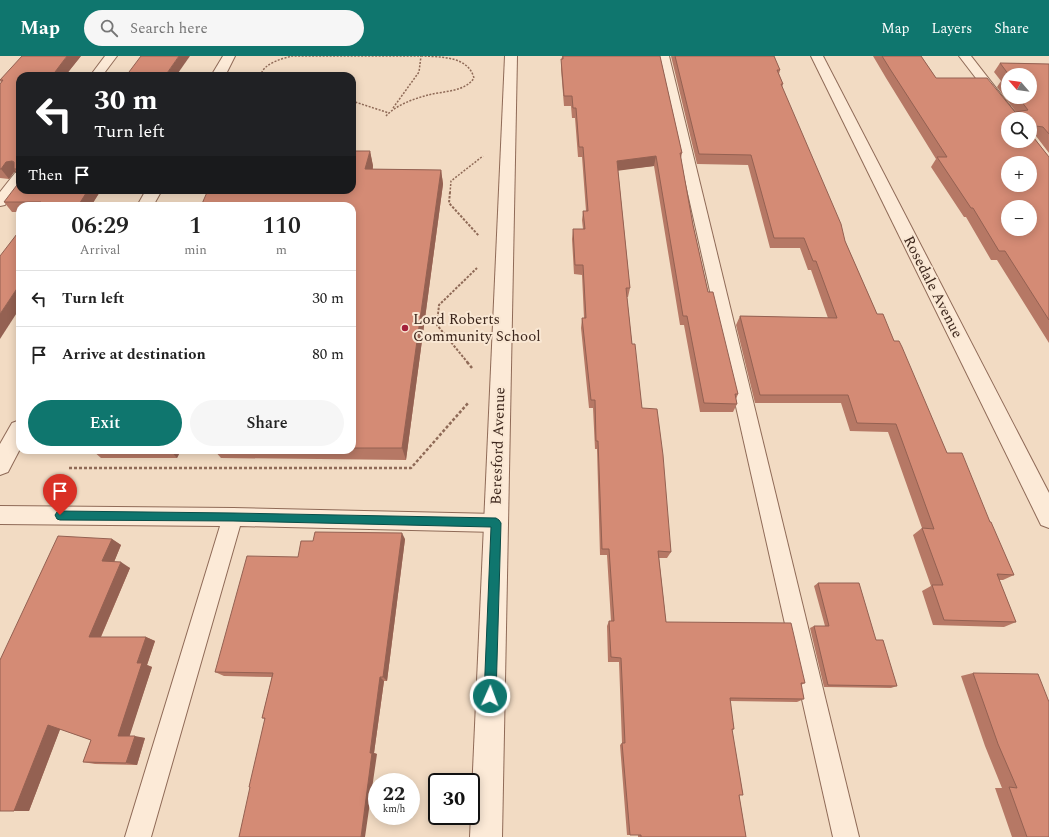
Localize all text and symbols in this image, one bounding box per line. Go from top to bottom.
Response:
search box [84,10,364,46]
text: Map [20,14,60,43]
icon: search [98,17,120,39]
text: Search here [130,17,208,40]
text: Map [881,18,910,39]
text: Layers [932,18,972,39]
text: Share [994,18,1029,39]
north arrow [1001,68,1037,104]
map controls [1001,68,1037,236]
text: 30 m [94,79,158,122]
icon: left [28,88,80,140]
button: search [1001,112,1037,148]
text: Turn left [94,118,165,145]
button: + [1001,156,1037,192]
text: Then [28,164,63,187]
icon: arrive [71,164,93,186]
button: − [1001,200,1037,236]
text: 06:29 [71,208,129,244]
text: 1 [189,208,202,244]
text: 110 [262,208,301,244]
street label: Rosedale Avenue [897,232,969,342]
text: Arrival [80,240,120,260]
text: min [184,240,207,260]
text: m [276,240,287,260]
text: Turn left [62,287,124,310]
text: 30 m [312,287,344,310]
icon: left [28,288,50,310]
place label: Lord Roberts Community School [413,308,541,348]
marker: Lord Roberts Community School [400,323,410,333]
text: Arrive at destination [62,343,206,366]
text: 80 m [312,343,344,366]
icon: arrive [28,344,50,366]
street label: Beresford Avenue [484,387,512,505]
button: Exit [28,400,182,446]
button: Share [190,400,344,446]
pin [43,474,77,515]
icon: arrive [49,480,71,502]
position arrow [469,675,511,717]
speed limit sign: 30 [428,773,480,825]
text: 22 [383,779,405,809]
text: km/h [383,801,405,817]

